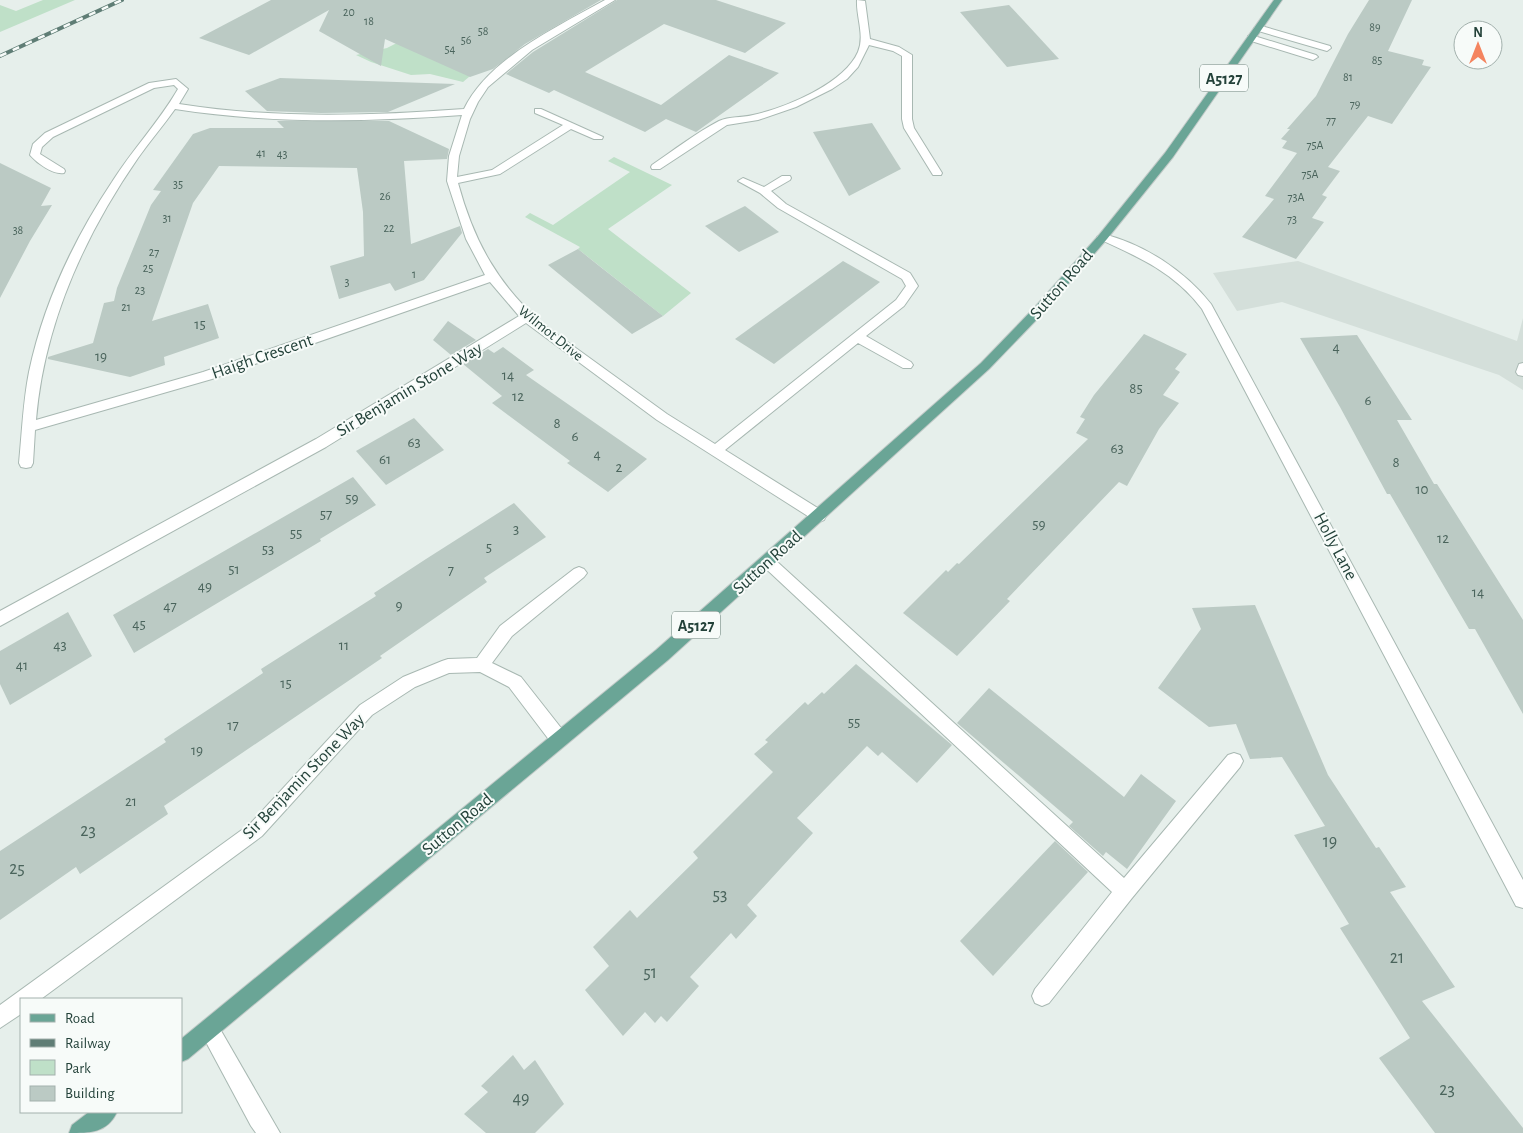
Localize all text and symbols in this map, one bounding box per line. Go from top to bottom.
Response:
house number: 20 [343,6,355,18]
house number: 18 [364,15,374,27]
north arrow [1453,20,1503,70]
house number: 89 [1369,21,1381,33]
house number: 58 [478,25,489,37]
text: N [1473,26,1483,40]
house number: 56 [461,34,472,46]
house number: 54 [445,43,456,55]
house number: 85 [1372,54,1382,66]
road number: A5127 [1200,64,1248,92]
house number: 81 [1343,71,1353,83]
house number: 79 [1350,98,1361,110]
house number: 77 [1326,114,1336,126]
house number: 75A [1307,139,1324,151]
house number: 41 [256,147,266,159]
house number: 43 [277,148,287,160]
house number: 75A [1302,168,1319,180]
house number: 35 [173,178,183,190]
house number: 26 [379,190,391,202]
house number: 73A [1288,191,1305,203]
house number: 31 [162,212,172,224]
house number: 73 [1287,213,1297,225]
house number: 22 [384,222,395,234]
house number: 38 [13,224,24,236]
house number: 27 [149,246,159,258]
street label: Sutton Road [1027,246,1097,323]
house number: 25 [143,262,153,274]
house number: 1 [412,268,416,280]
house number: 3 [345,276,350,288]
house number: 23 [135,284,145,296]
house number: 21 [121,301,131,313]
street label: Wilmot Drive [515,303,586,364]
house number: 15 [194,317,206,332]
street label: Haigh Crescent [209,331,315,383]
street label: Sir Benjamin Stone Way [333,339,486,441]
house number: 4 [1332,340,1340,355]
house number: 19 [95,349,107,364]
house number: 14 [502,368,514,383]
house number: 85 [1129,381,1143,396]
house number: 12 [512,389,524,404]
house number: 6 [1364,393,1372,408]
house number: 8 [553,416,561,431]
house number: 6 [571,429,579,444]
house number: 63 [407,435,421,450]
house number: 63 [1110,441,1124,456]
house number: 4 [593,447,601,462]
house number: 61 [379,452,391,467]
house number: 8 [1392,455,1400,470]
house number: 2 [616,460,623,475]
house number: 10 [1415,482,1429,497]
house number: 59 [345,491,359,506]
house number: 57 [320,507,332,522]
street label: Holly Lane [1310,510,1360,583]
house number: 59 [1032,517,1046,532]
house number: 3 [513,522,519,537]
house number: 55 [290,526,302,541]
street label: Sutton Road [730,527,806,598]
house number: 12 [1437,531,1449,546]
house number: 5 [486,540,492,555]
house number: 53 [262,542,274,557]
house number: 51 [228,562,240,577]
house number: 7 [448,563,454,578]
house number: 49 [198,579,212,594]
house number: 14 [1472,585,1484,600]
house number: 9 [395,598,403,613]
house number: 47 [163,599,177,614]
road number: A5127 [672,612,720,638]
house number: 45 [132,617,146,632]
house number: 43 [53,638,67,653]
house number: 11 [339,638,349,653]
house number: 41 [16,658,28,673]
house number: 15 [280,676,292,691]
street label: Sir Benjamin Stone Way [239,710,368,843]
house number: 55 [848,715,860,730]
house number: 17 [227,718,239,733]
house number: 19 [191,743,203,758]
street label: Sutton Road [419,790,496,859]
house number: 21 [125,794,137,809]
house number: 23 [80,822,96,840]
house number: 19 [1323,833,1337,851]
house number: 25 [9,860,25,878]
house number: 53 [713,886,727,904]
house number: 21 [1390,949,1404,967]
house number: 51 [643,964,657,982]
legend [20,998,182,1113]
text: Road [65,1011,95,1026]
text: Railway [65,1036,111,1051]
text: Park [65,1061,91,1076]
house number: 23 [1439,1081,1455,1099]
text: Building [65,1086,115,1101]
house number: 49 [512,1090,530,1108]

